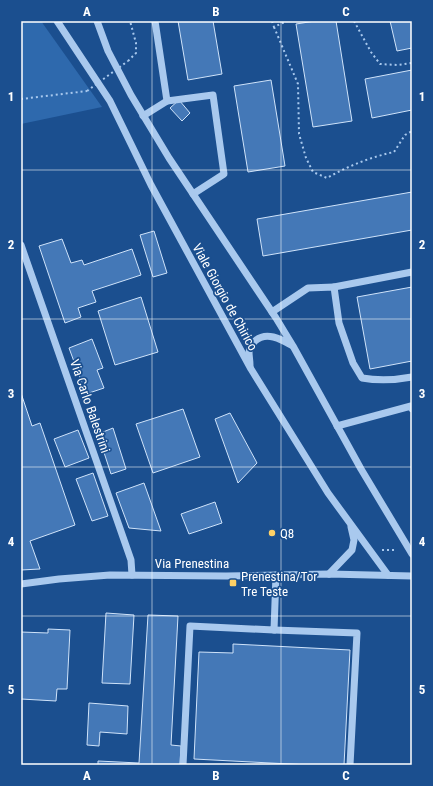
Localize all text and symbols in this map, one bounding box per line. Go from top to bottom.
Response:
text: A [83,4,91,19]
text: B [212,4,220,19]
text: C [342,4,350,19]
text: 1 [8,89,14,104]
text: 1 [419,89,425,104]
text: 2 [8,237,15,252]
text: 2 [419,237,426,252]
street label: Viale Giorgio de Chirico [189,241,261,353]
street label: Via Carlo Balestrini [67,357,113,455]
text: 3 [8,386,14,401]
text: 3 [419,386,425,401]
place label: Q8 [280,526,294,541]
marker: Q8 [267,528,277,538]
text: 4 [8,534,15,549]
text: 4 [419,534,426,549]
street label: Via Prenestina [155,556,229,571]
place label: Prenestina/Tor Tre Teste [241,569,317,599]
marker: Prenestina/Tor Tre Teste [228,578,238,588]
text: 5 [8,682,15,697]
text: 5 [419,682,426,697]
text: A [83,768,91,783]
text: B [212,768,220,783]
text: C [342,768,350,783]

